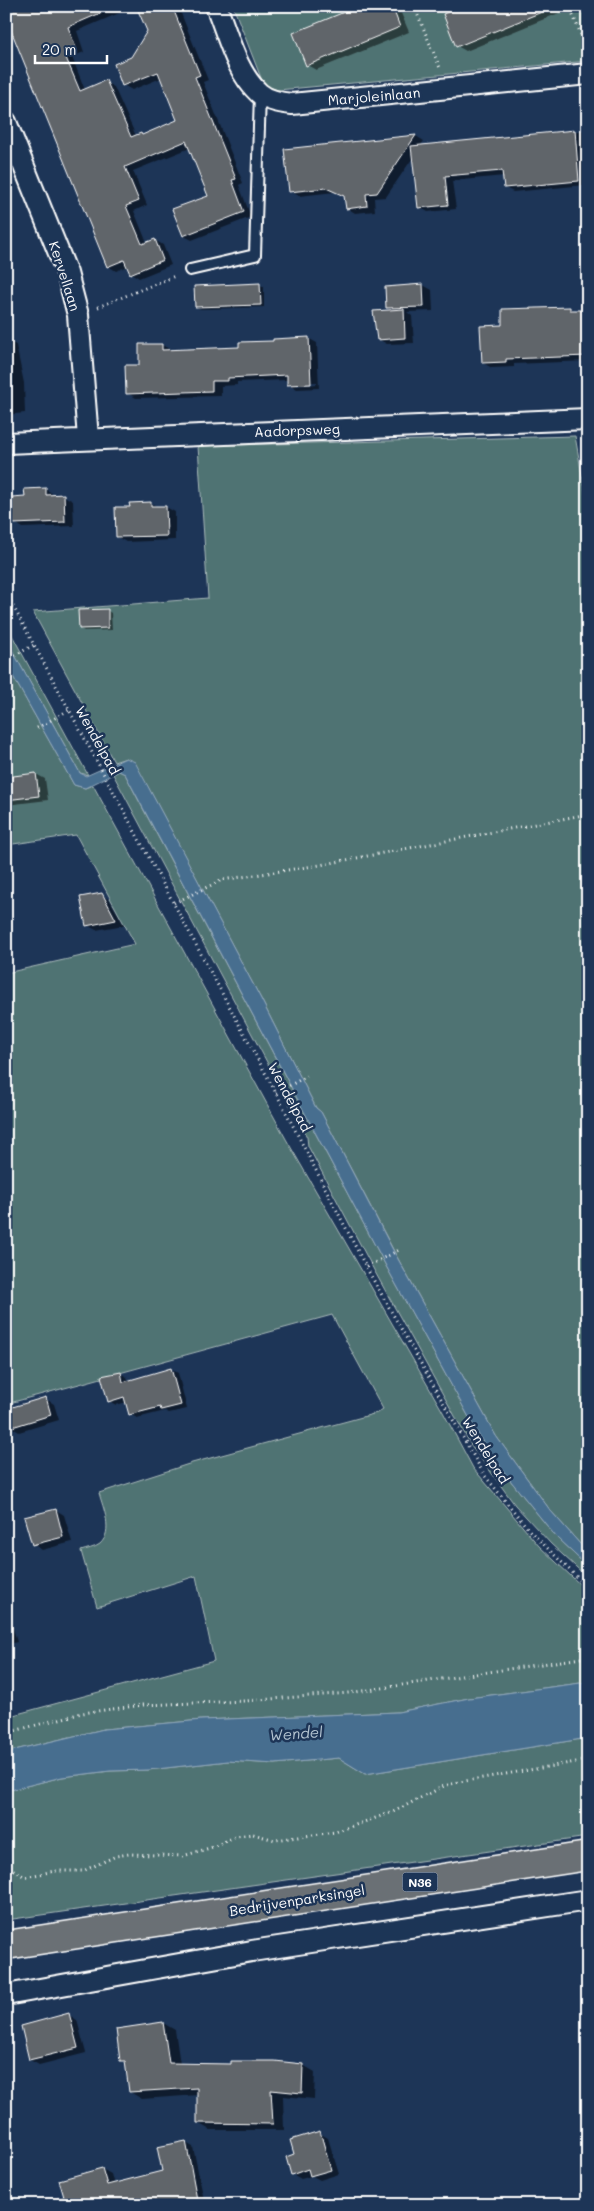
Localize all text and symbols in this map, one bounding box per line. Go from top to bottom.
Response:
scale bar [35,32,108,64]
text: 20 m [42,39,76,59]
street label: Marjoleinlaan [327,82,421,110]
street label: Kervellaan [45,239,85,313]
street label: Aadorpsweg [254,419,340,441]
street label: Wendelpad [71,702,125,778]
street label: Wendelpad [264,1059,316,1135]
street label: Wendelpad [458,1413,514,1487]
water label: Wendel [269,1721,324,1745]
road number: N36 [402,1872,438,1891]
street label: Bedrijvenparksingel [228,1880,366,1920]

